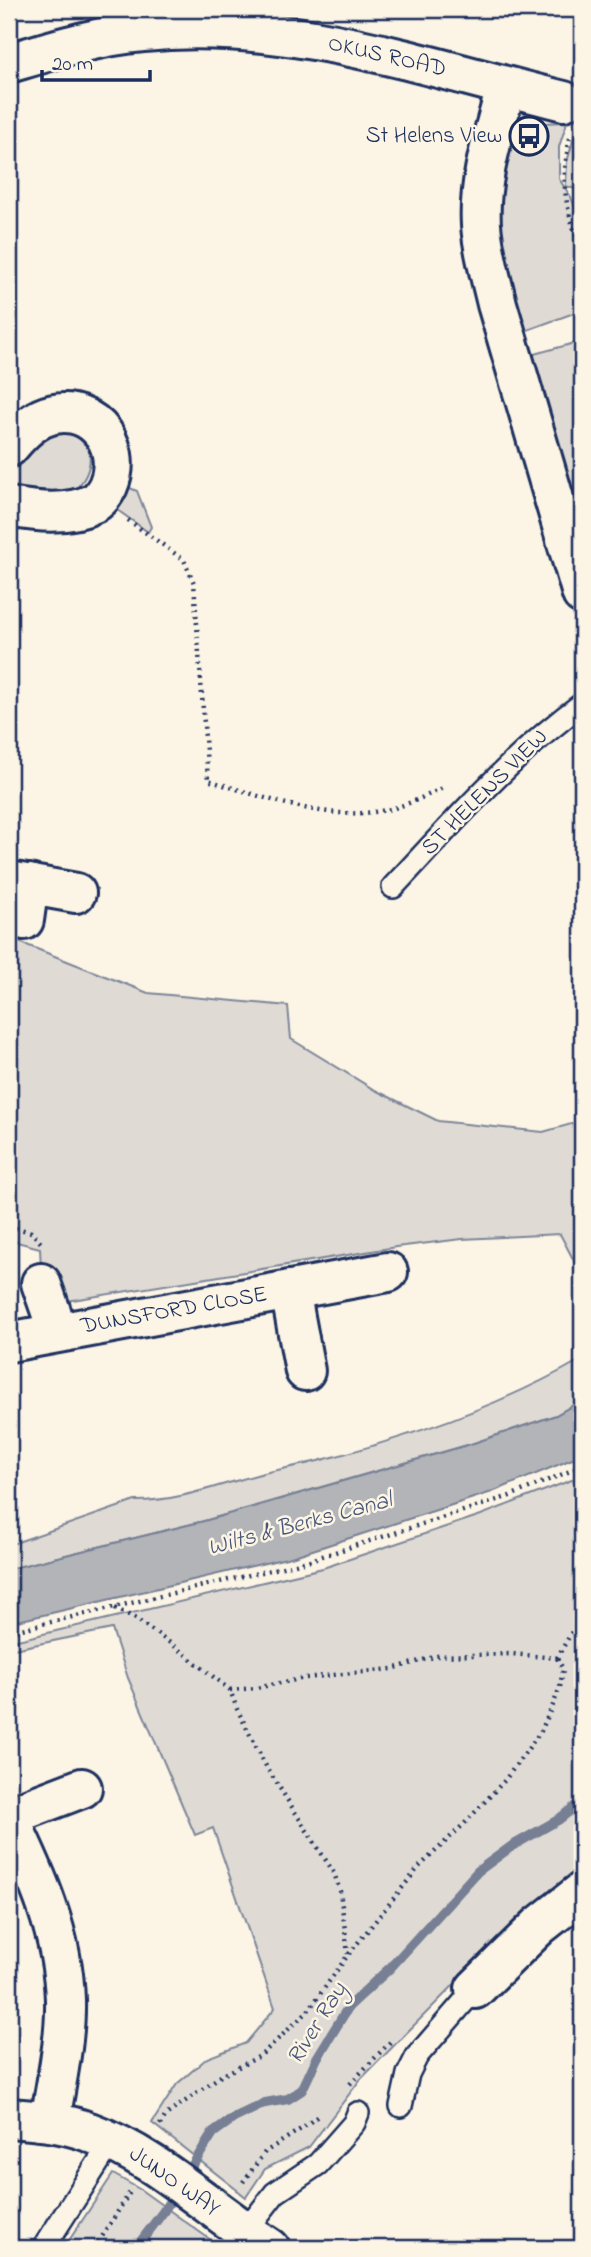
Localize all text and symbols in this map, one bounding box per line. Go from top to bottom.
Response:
street label: OKUS ROAD [325,27,449,87]
scale bar [42,38,150,82]
text: 20 m [52,50,93,80]
bus stop icon: St Helens View [508,115,550,157]
place label: St Helens View [366,120,502,153]
street label: ST HELENS VIEW [414,722,556,864]
street label: DUNSFORD CLOSE [77,1278,270,1344]
water label: Wilts & Berks Canal [204,1483,399,1566]
water label: River Ray [279,1975,357,2072]
street label: JUNO WAY [122,2138,227,2226]

